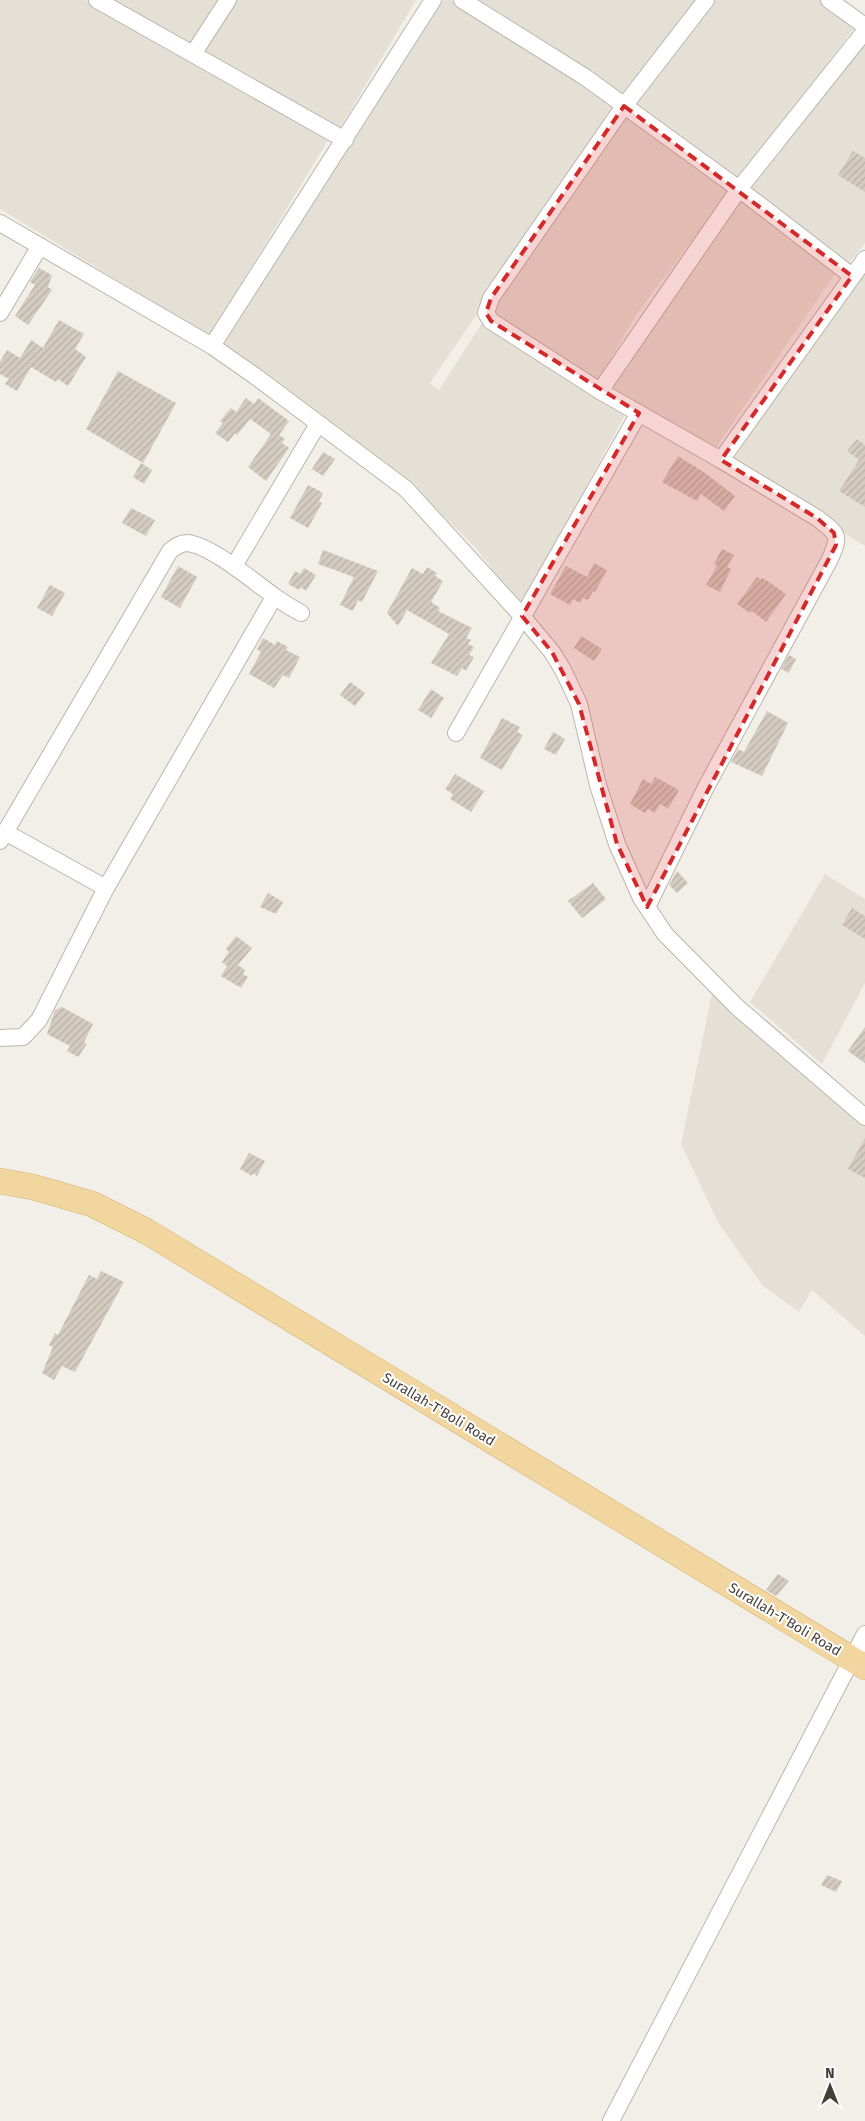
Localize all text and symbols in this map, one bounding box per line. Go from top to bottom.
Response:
street label: Surallah-T'Boli Road [379,1369,498,1450]
street label: Surallah-T'Boli Road [725,1579,844,1660]
north arrow [805,2061,855,2111]
text: N [825,2065,835,2082]

